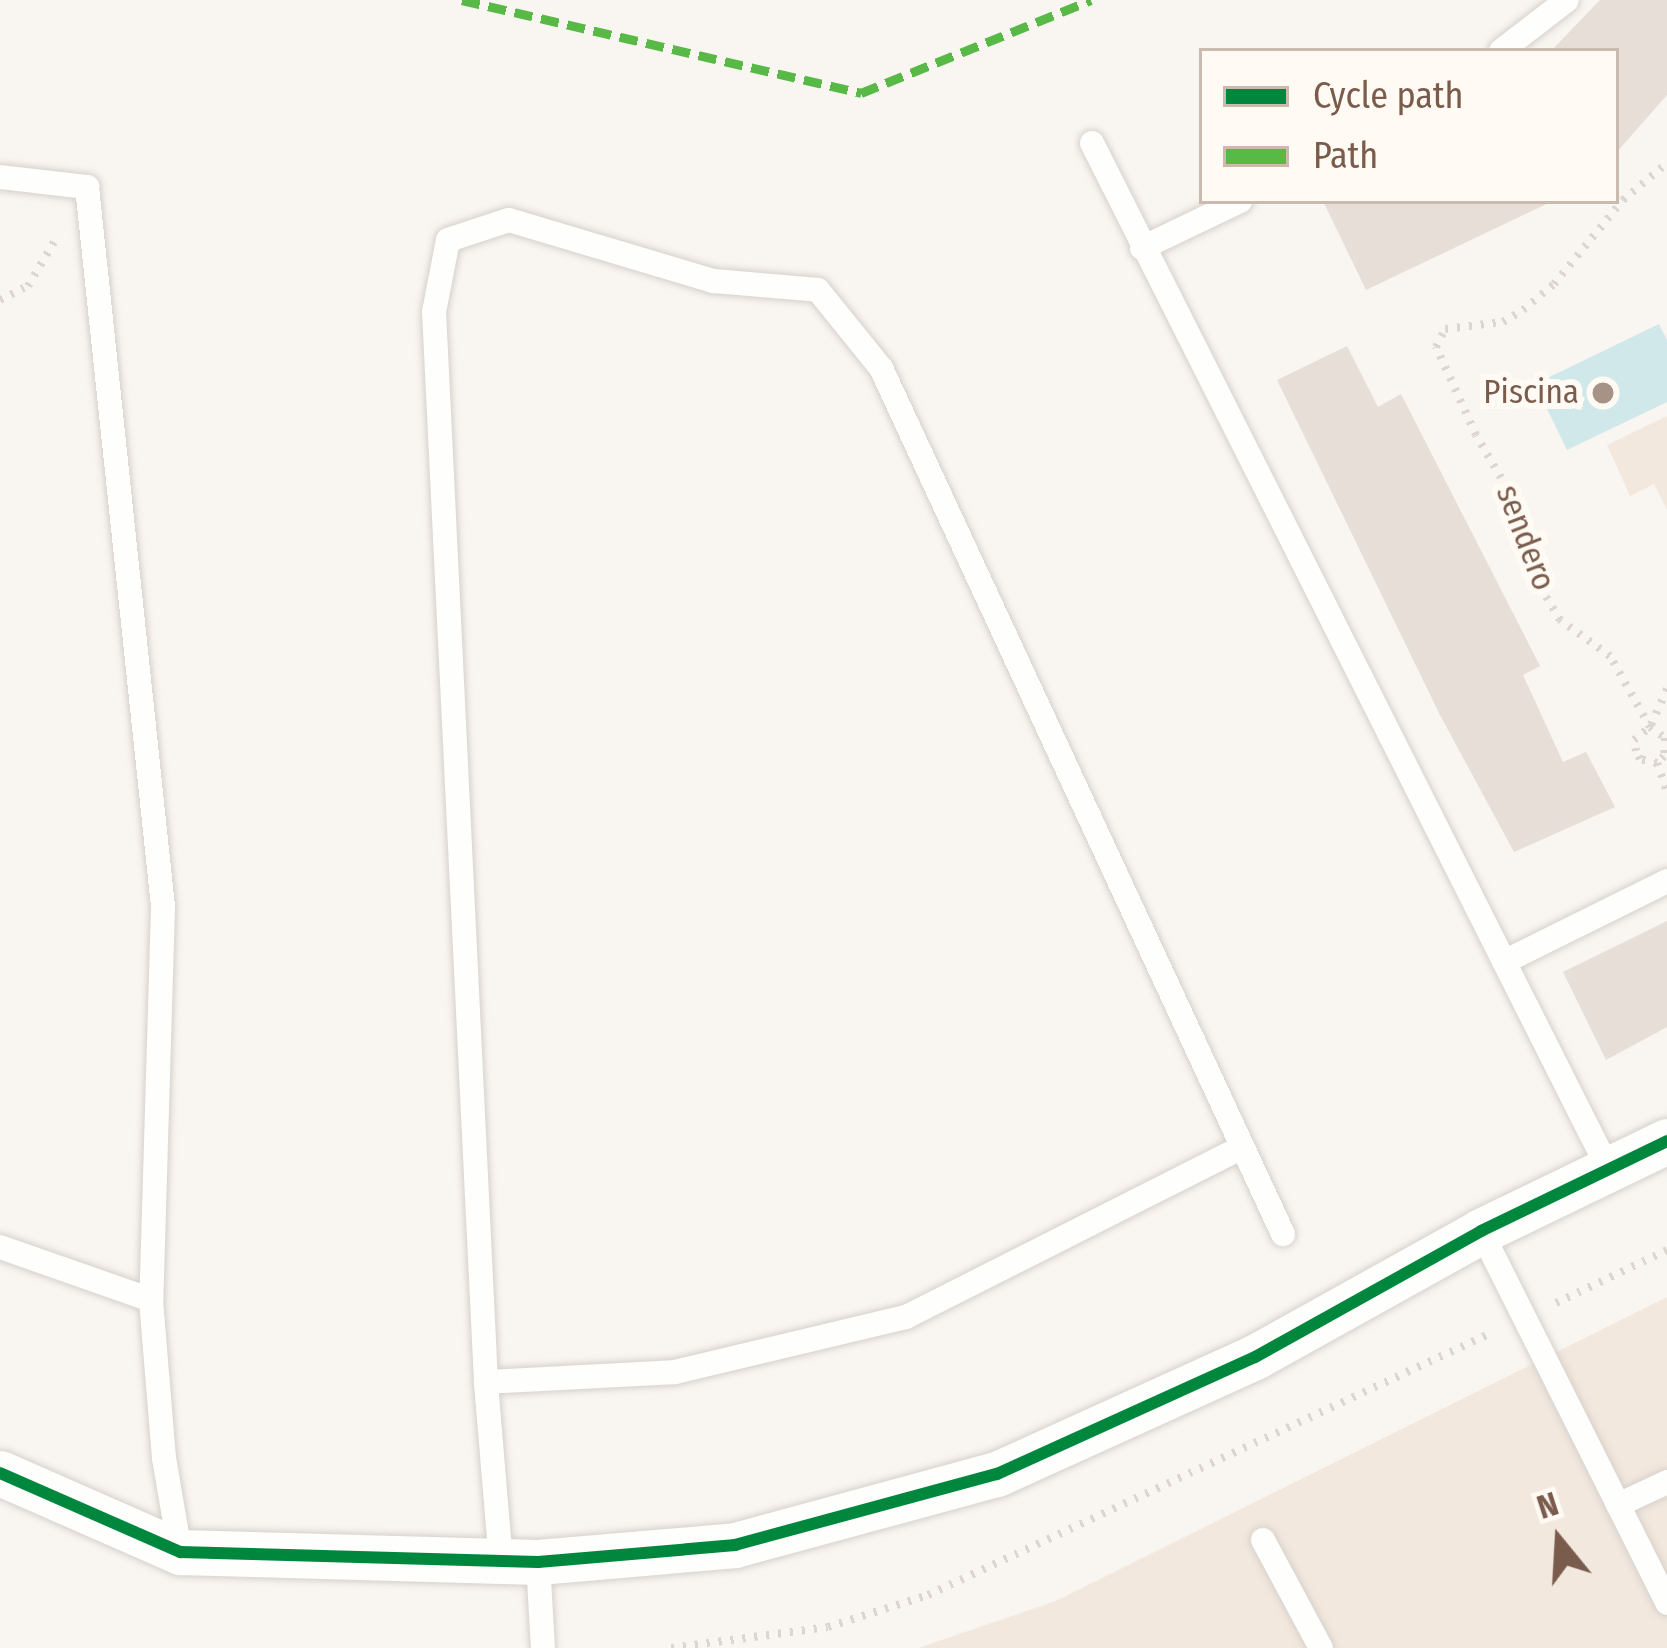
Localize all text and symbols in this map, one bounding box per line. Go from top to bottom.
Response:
legend [1199,48,1619,204]
text: Cycle path [1313,74,1464,118]
text: Path [1313,134,1378,178]
place label: Piscina [1483,373,1579,413]
marker: Piscina [1590,380,1616,406]
street label: sendero [1487,480,1563,596]
north arrow [1499,1480,1619,1600]
text: N [1532,1484,1563,1528]

